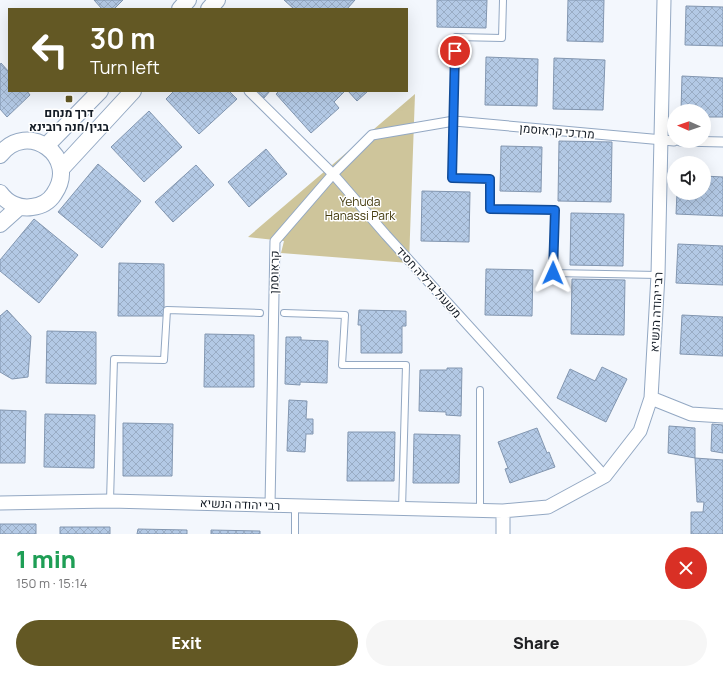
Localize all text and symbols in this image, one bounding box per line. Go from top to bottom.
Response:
text: 30 m [90,19,155,57]
icon: left [24,24,76,76]
pin [438,34,472,68]
icon: arrive [444,40,466,62]
text: Turn left [90,55,160,79]
marker: דרך מנחם בגין/חנה רובינא [64,94,74,104]
place label: דרך מנחם בגין/חנה רובינא [29,104,110,135]
north arrow [667,104,711,148]
map controls [667,104,711,200]
street label: מרדכי קראוסמן [519,119,595,143]
button: sound [667,156,711,200]
park label: Yehuda Hanassi Park [325,193,396,224]
street label: משעול גדליה חסיד [392,242,466,322]
street label: קראוסמן [265,250,283,294]
position arrow [532,252,574,294]
street label: רבי יהודה הנשיא [645,271,667,353]
street label: רבי יהודה הנשיא [200,494,280,514]
text: 1 min [16,542,76,575]
button: close [665,547,707,589]
text: 150 m · 15:14 [16,574,87,592]
button: Exit [16,620,358,666]
button: Share [366,620,707,666]

